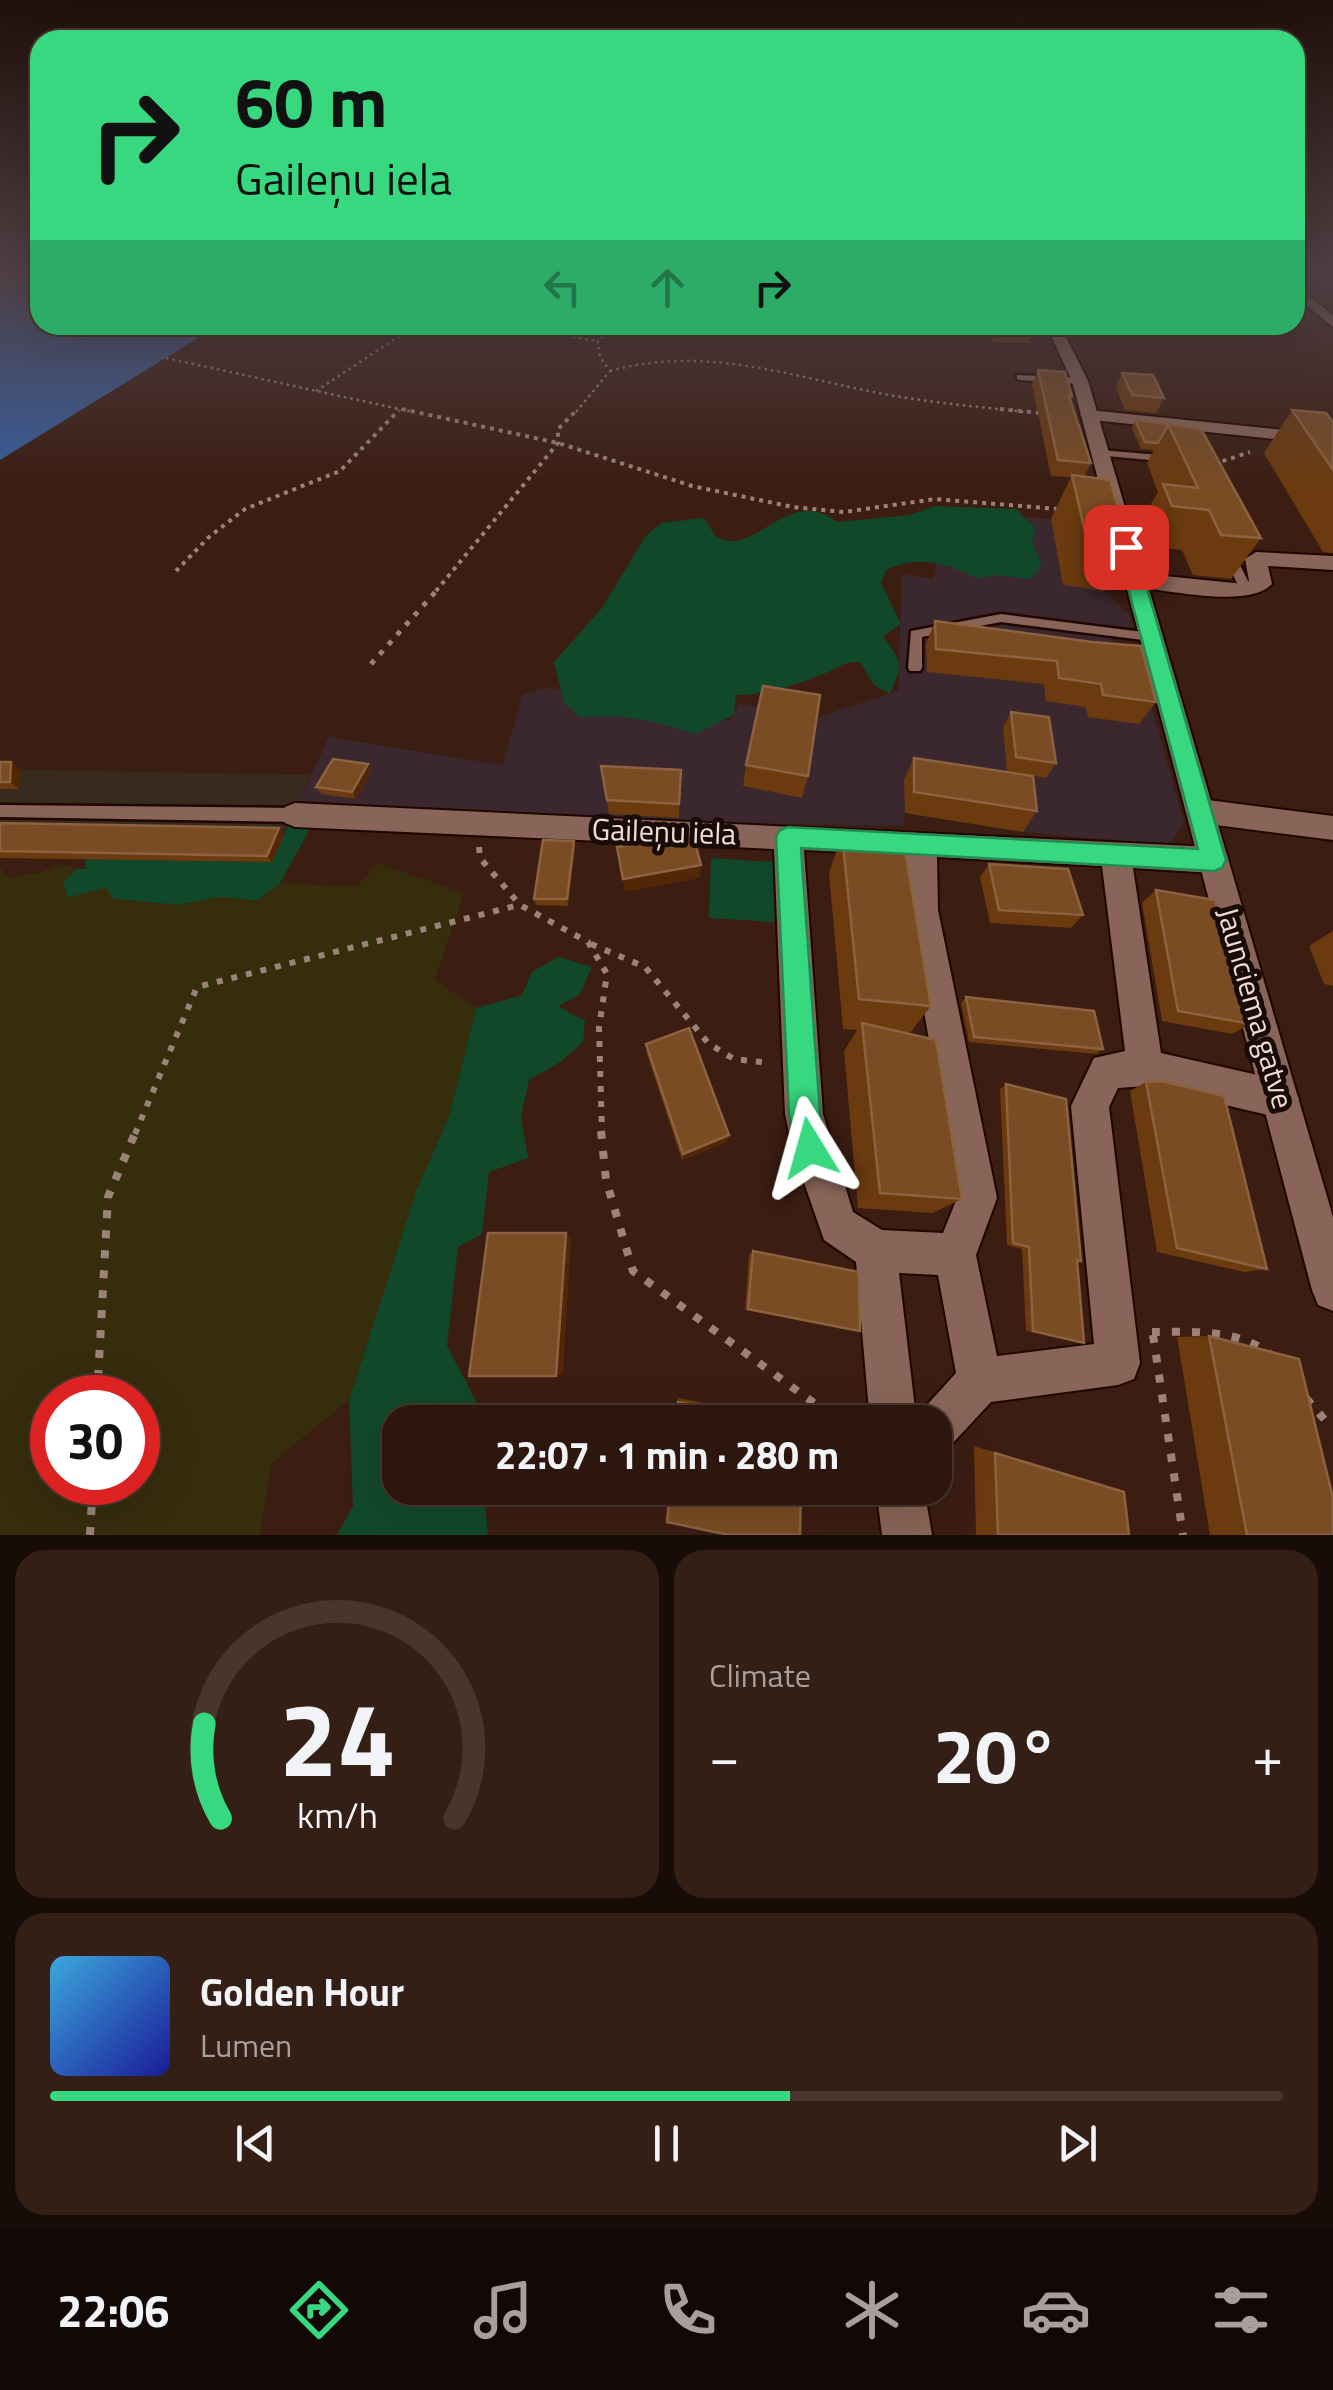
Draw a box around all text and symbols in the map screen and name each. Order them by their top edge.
text: 60 m [235,48,388,154]
icon: right [70,70,200,200]
text: Gaileņu iela [235,144,452,212]
icon: left [535,260,590,315]
icon: ahead [640,260,695,315]
icon: right [745,260,800,315]
pin [1084,505,1169,590]
icon: arrive [1099,520,1154,575]
street label: Gaileņu iela [591,805,737,857]
street label: Jaunciema gatve [1205,902,1307,1114]
position arrow [758,1096,862,1200]
speed limit sign: 30 [30,1375,160,1505]
text: 22:07 · 1 min · 280 m [495,1426,839,1484]
text: Climate [709,1651,811,1699]
text: 24 [279,1658,395,1816]
text: 20° [933,1698,1059,1812]
text: − [709,1714,740,1797]
text: + [1252,1714,1283,1797]
text: km/h [297,1787,377,1842]
text: Golden Hour [200,1963,404,2021]
text: Lumen [200,2021,292,2069]
icon: previous [228,2116,283,2171]
icon: pause [639,2116,694,2171]
icon: next [1050,2116,1105,2171]
icon: directions [284,2275,354,2345]
icon: music [468,2275,538,2345]
icon: phone [653,2275,723,2345]
icon: climate [837,2275,907,2345]
icon: car [1021,2275,1091,2345]
icon: filters [1206,2275,1276,2345]
text: 22:06 [57,2276,170,2344]

